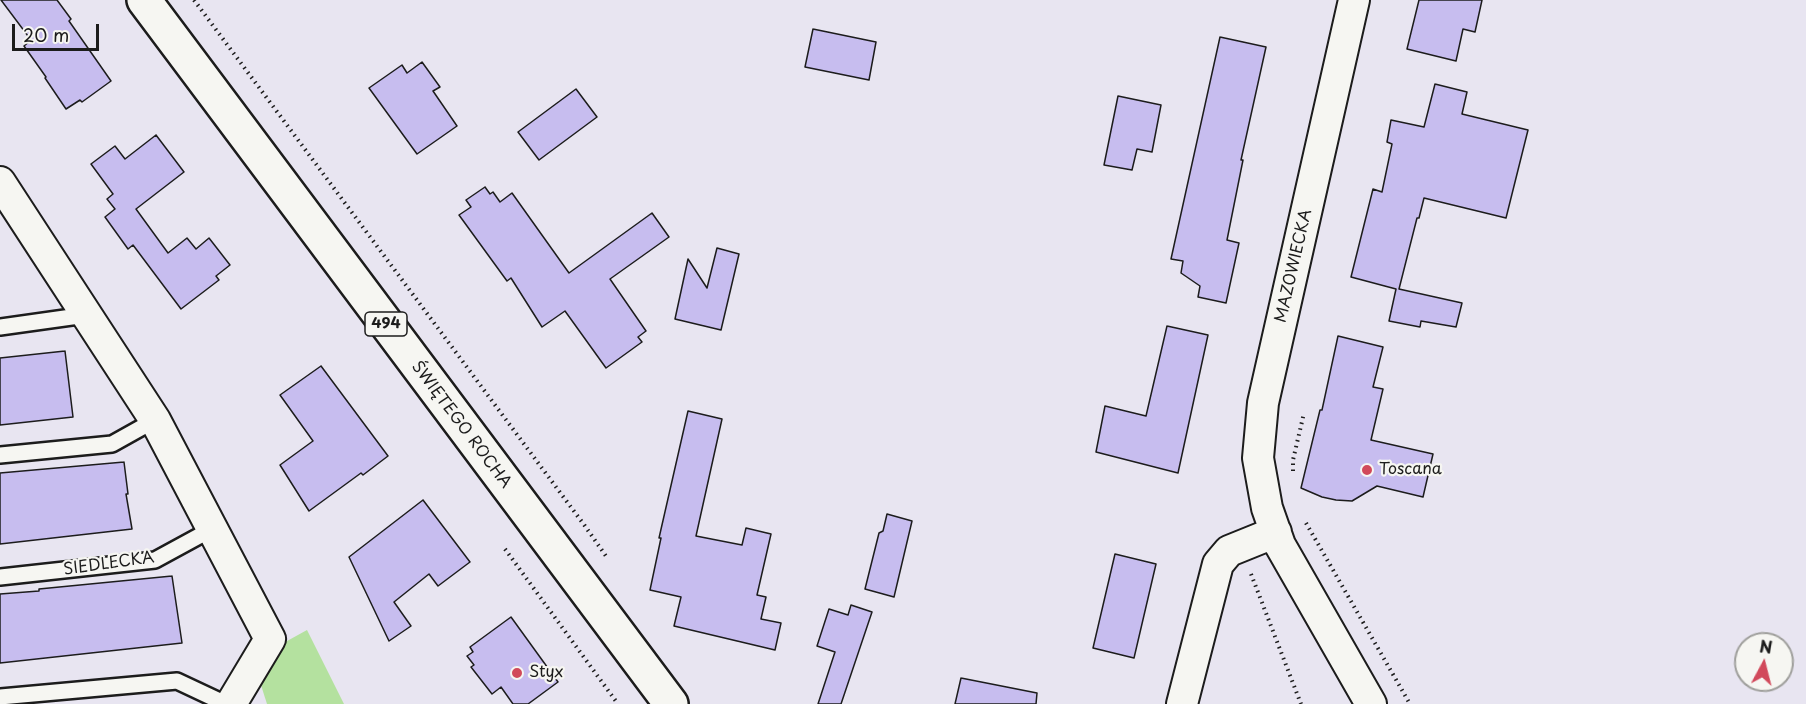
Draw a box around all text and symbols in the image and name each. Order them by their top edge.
scale bar [15,12,102,50]
text: 20 m [23,21,69,48]
street label: MAZOWIECKA [1272,207,1316,325]
road number: 494 [365,312,407,336]
street label: ŚWIĘTEGO ROCHA [407,358,515,492]
place label: Toscana [1379,460,1442,480]
marker: Toscana [1360,463,1374,477]
street label: SIEDLECKA [62,548,156,580]
north arrow [1734,632,1794,692]
text: N [1758,633,1774,659]
place label: Styx [529,663,563,683]
marker: Styx [510,666,524,680]

